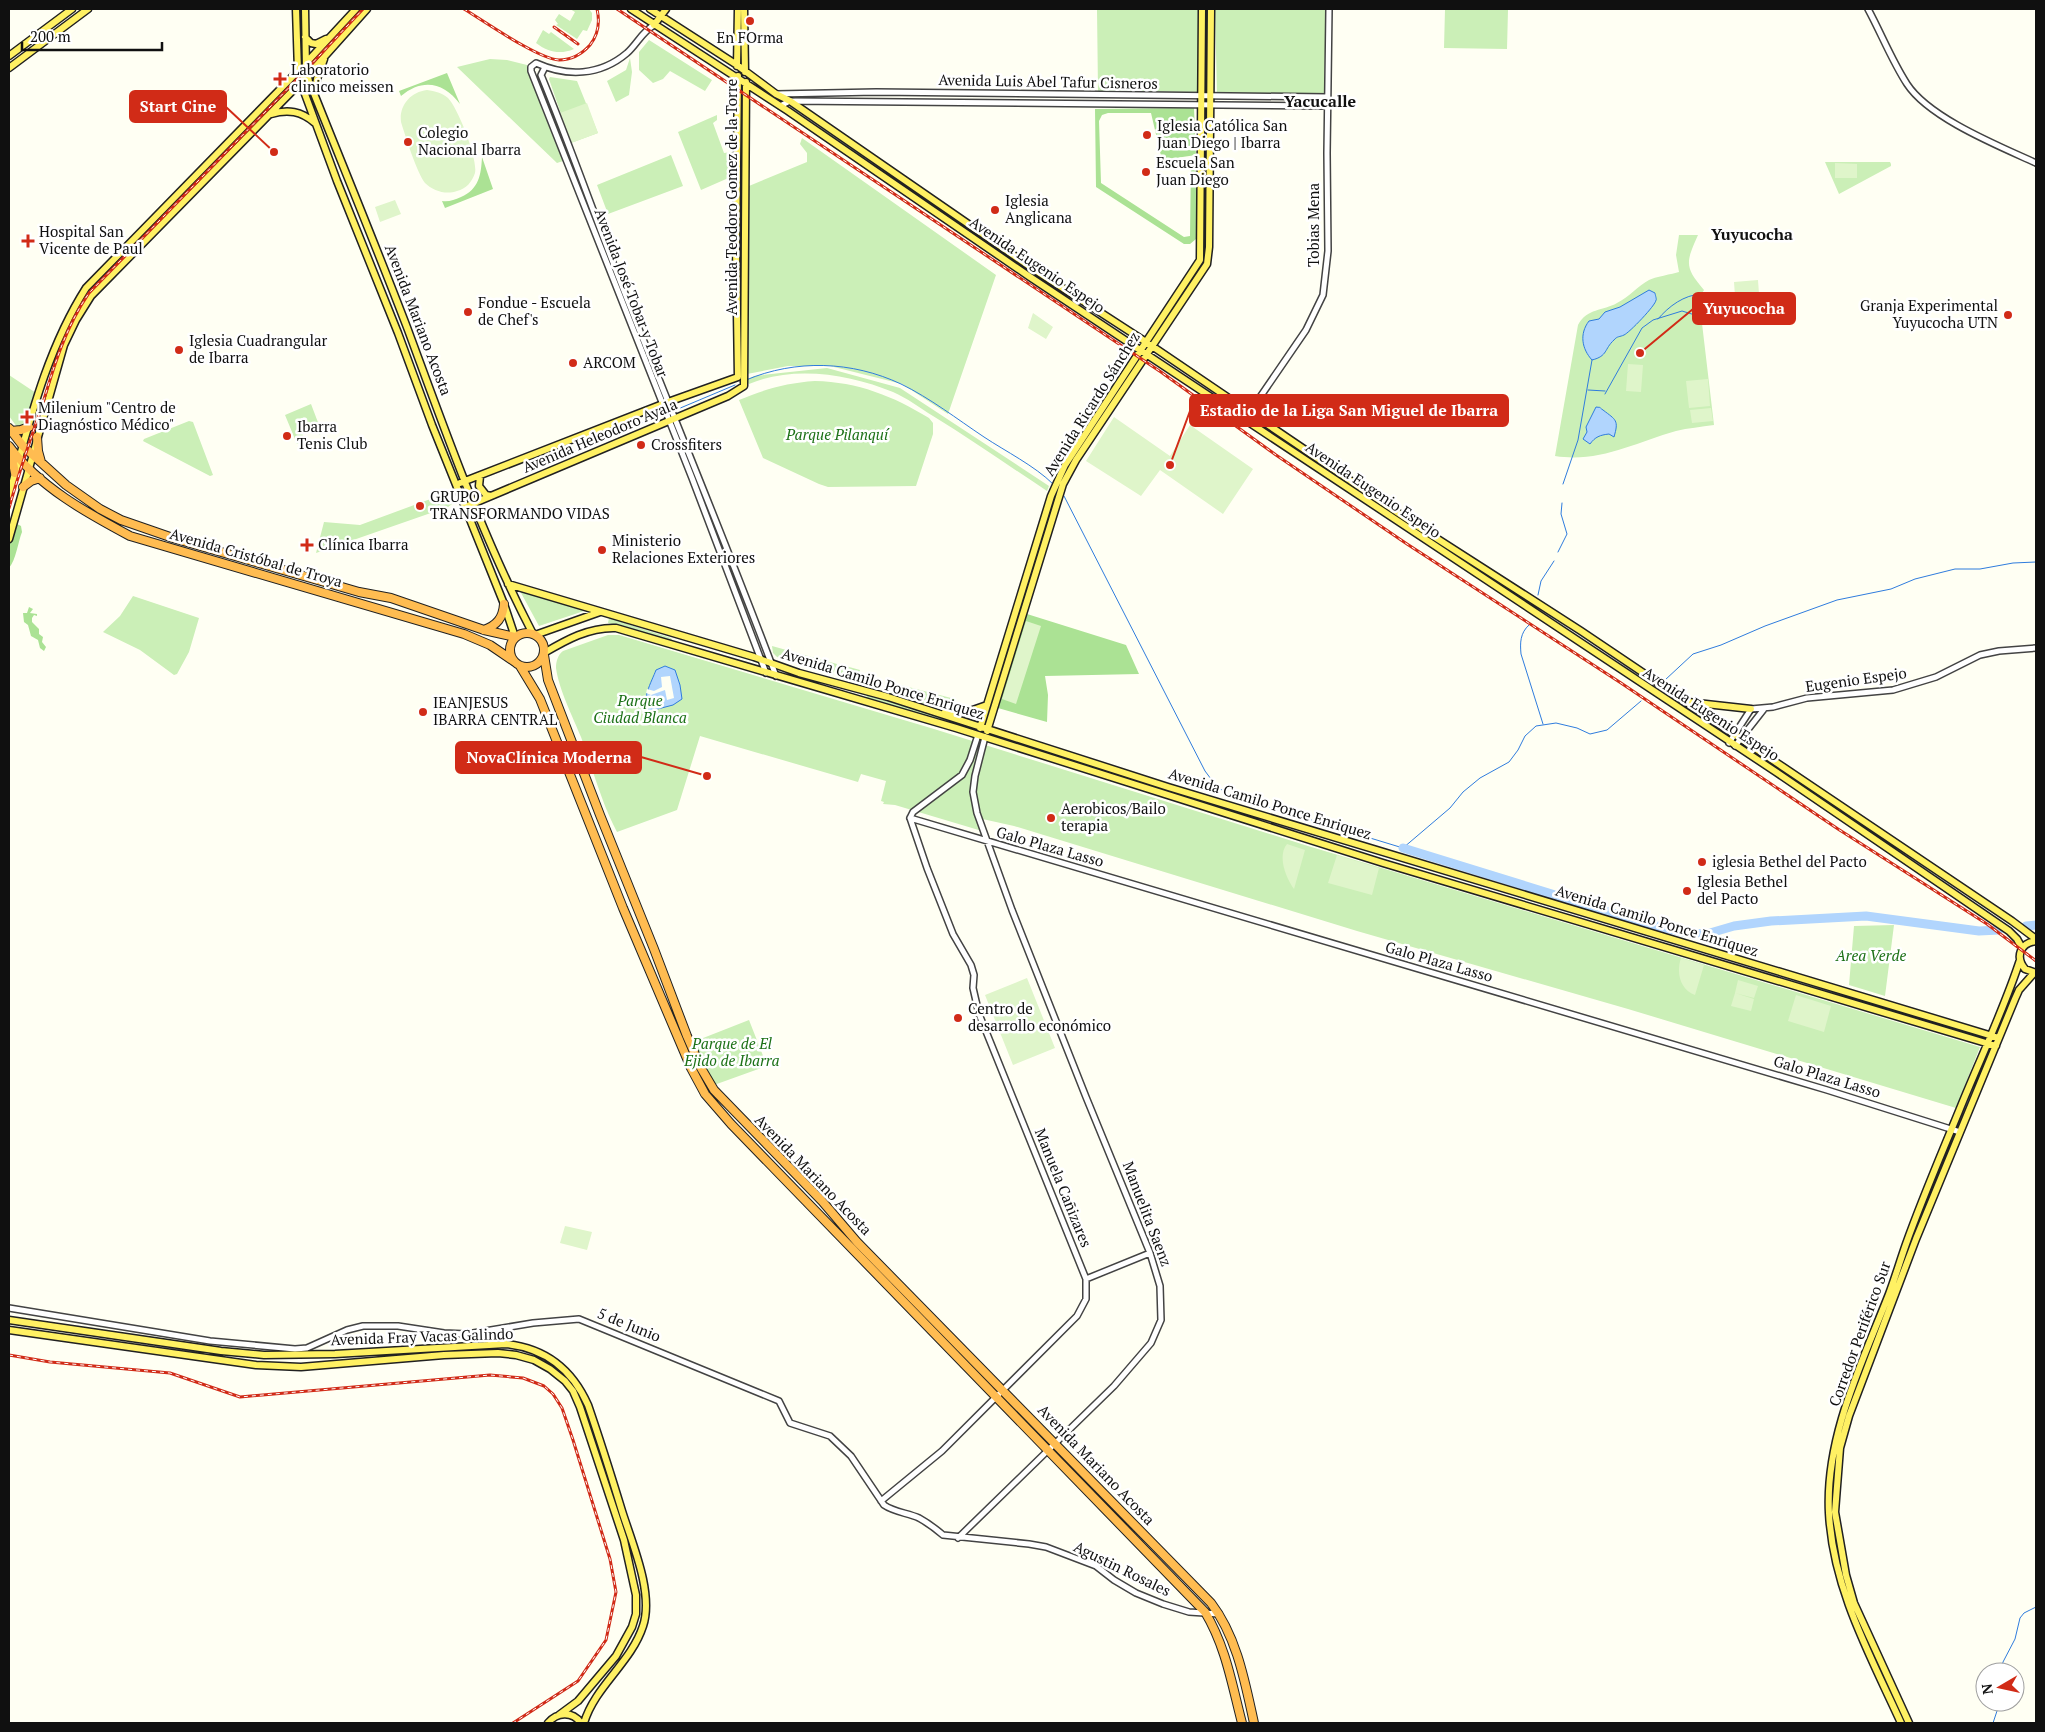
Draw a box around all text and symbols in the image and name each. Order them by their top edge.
marker: En FOrma [744,15,756,27]
scale bar [22,20,162,52]
text: 200 m [30,26,71,46]
place label: En FOrma [717,27,784,47]
place label: Laboratorio clinico meissen [291,59,394,96]
street label: Avenida Luis Abel Tafur Cisneros [938,69,1158,93]
marker: Laboratorio clinico meissen [273,72,287,86]
street label: Avenida Teodoro Gomez de la Torre [721,79,741,315]
district label: Yacucalle [1284,90,1357,112]
callout: Start Cine [130,91,226,122]
text: Start Cine [140,95,217,117]
place label: Iglesia Católica San Juan Diego | Ibarra [1157,115,1287,152]
place label: Colegio Nacional Ibarra [418,122,522,159]
marker: Iglesia Católica San Juan Diego | Ibarra [1141,129,1153,141]
marker: Colegio Nacional Ibarra [402,136,414,148]
place label: Escuela San Juan Diego [1156,152,1235,189]
marker: Escuela San Juan Diego [1140,166,1152,178]
street label: Tobias Mena [1303,183,1323,267]
place label: Iglesia Anglicana [1005,190,1073,227]
marker: Iglesia Anglicana [989,204,1001,216]
street label: Avenida José Tobar y Tobar [590,205,673,380]
street label: Avenida Eugenio Espejo [966,211,1109,317]
place label: Hospital San Vicente de Paul [39,221,143,258]
district label: Yuyucocha [1711,223,1793,245]
marker: Hospital San Vicente de Paul [21,234,35,248]
street label: Avenida Mariano Acosta [381,241,457,398]
place label: Fondue - Escuela de Chef's [478,292,591,329]
callout: Yuyucocha [1693,293,1795,324]
place label: Granja Experimental Yuyucocha UTN [1860,295,1998,332]
text: Yuyucocha [1703,297,1785,319]
marker: Fondue - Escuela de Chef's [462,306,474,318]
marker: Granja Experimental Yuyucocha UTN [2002,309,2014,321]
street label: Avenida Ricardo Sánchez [1039,327,1144,479]
place label: Iglesia Cuadrangular de Ibarra [189,330,327,367]
marker: Iglesia Cuadrangular de Ibarra [173,344,185,356]
place label: ARCOM [583,352,636,372]
marker: ARCOM [567,357,579,369]
street label: Avenida Heleodoro Ayala [519,393,680,477]
callout: Estadio de la Liga San Miguel de Ibarra [1190,395,1508,426]
place label: Milenium "Centro de Diagnóstico Médico" [38,397,176,434]
text: Estadio de la Liga San Miguel de Ibarra [1200,399,1498,421]
marker: Milenium "Centro de Diagnóstico Médico" [20,410,34,424]
place label: Ibarra Tenis Club [297,416,367,453]
park label: Parque Pilanquí [785,424,890,444]
marker: Ibarra Tenis Club [281,430,293,442]
place label: Crossfiters [651,434,722,454]
street label: Avenida Eugenio Espejo [1302,436,1445,542]
marker: Crossfiters [635,439,647,451]
place label: GRUPO TRANSFORMANDO VIDAS [430,486,610,523]
marker: GRUPO TRANSFORMANDO VIDAS [414,500,426,512]
street label: Avenida Cristóbal de Troya [168,523,345,591]
place label: Ministerio Relaciones Exteriores [612,530,755,567]
place label: Clínica Ibarra [318,534,409,554]
marker: Clínica Ibarra [300,538,314,552]
marker: Ministerio Relaciones Exteriores [596,544,608,556]
street label: Avenida Camilo Ponce Enriquez [779,643,987,723]
street label: Avenida Eugenio Espejo [1639,661,1784,765]
street label: Eugenio Espejo [1804,662,1908,696]
park label: Parque Ciudad Blanca [593,690,687,727]
place label: IEANJESUS IBARRA CENTRAL [433,692,557,729]
marker: IEANJESUS IBARRA CENTRAL [417,706,429,718]
callout: NovaClínica Moderna [456,742,641,773]
text: NovaClínica Moderna [466,746,632,768]
street label: Avenida Camilo Ponce Enriquez [1166,763,1374,843]
place label: Aerobicos/Bailo terapia [1061,798,1166,835]
marker: Aerobicos/Bailo terapia [1045,812,1057,824]
street label: Galo Plaza Lasso [994,821,1106,871]
place label: iglesia Bethel del Pacto [1712,851,1867,871]
marker: iglesia Bethel del Pacto [1696,856,1708,868]
place label: Iglesia Bethel del Pacto [1697,871,1788,908]
street label: Avenida Camilo Ponce Enriquez [1553,880,1761,960]
marker: Iglesia Bethel del Pacto [1681,885,1693,897]
street label: Galo Plaza Lasso [1383,936,1495,986]
park label: Area Verde [1835,945,1906,965]
place label: Centro de desarrollo económico [968,998,1111,1035]
marker: Centro de desarrollo económico [952,1012,964,1024]
park label: Parque de El Ejido de Ibarra [683,1033,780,1070]
street label: Galo Plaza Lasso [1771,1050,1883,1102]
street label: Avenida Mariano Acosta [751,1110,877,1239]
street label: Manuela Cañizares [1031,1125,1097,1250]
street label: Manuelita Saenz [1119,1158,1177,1269]
street label: Corredor Periférico Sur [1824,1258,1895,1409]
street label: 5 de Junio [595,1302,664,1346]
street label: Avenida Fray Vacas Galindo [330,1323,514,1349]
street label: Avenida Mariano Acosta [1034,1400,1160,1529]
street label: Agustin Rosales [1071,1536,1174,1600]
north arrow [1975,1662,2025,1712]
text: N [1976,1682,1997,1696]

